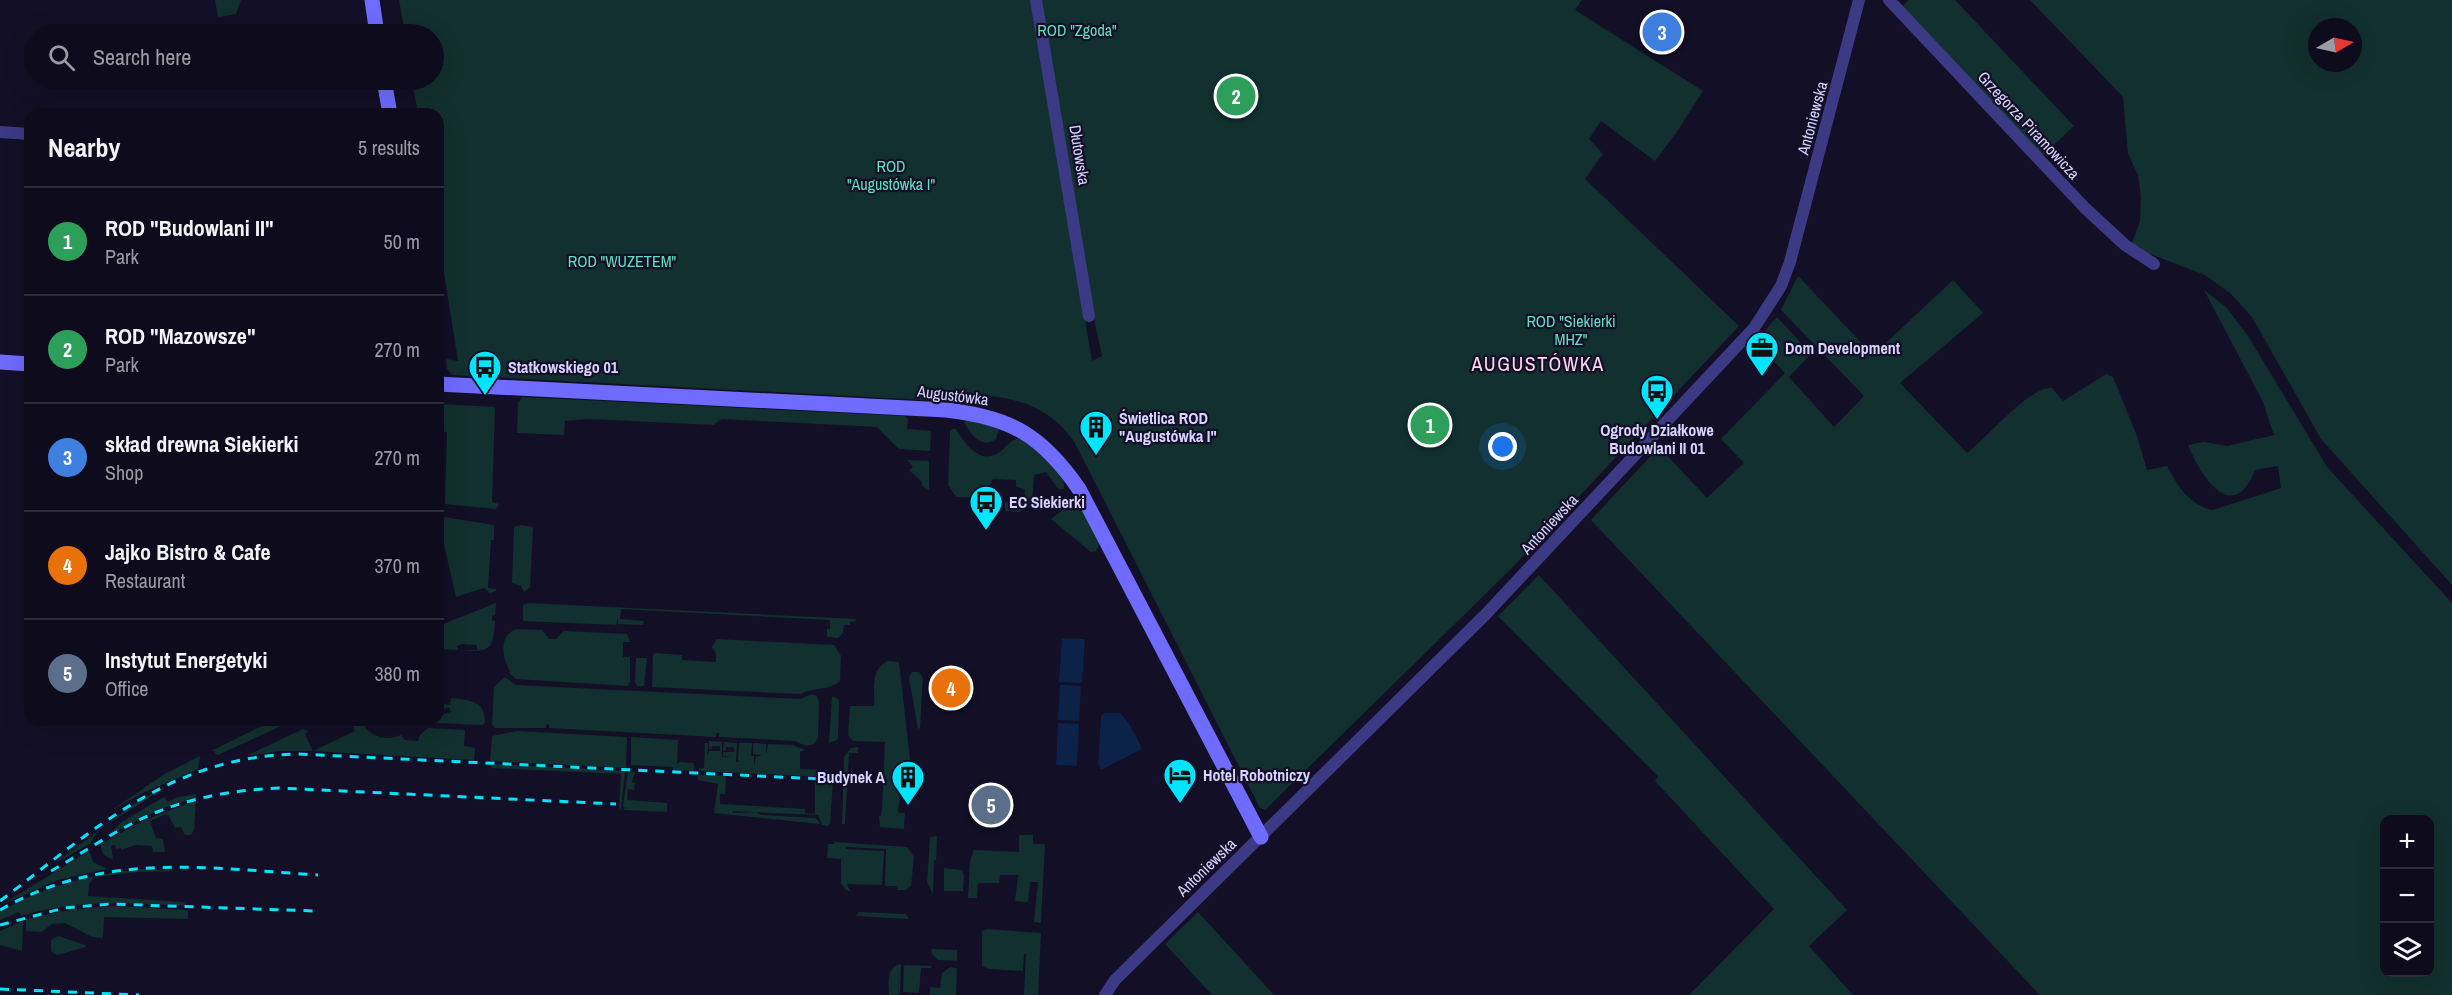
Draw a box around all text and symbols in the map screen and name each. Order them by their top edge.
pin: 3 [1642,9,1682,54]
north arrow [2308,18,2362,72]
park label: ROD "Zgoda" [1037,19,1117,41]
search box [24,24,444,90]
icon: search [45,41,78,74]
text: Search here [93,42,191,72]
street label: Grzegorza Piramowicza [1973,66,2086,184]
pin: 2 [1216,74,1256,118]
street label: Antoniewska [1791,78,1833,158]
street label: Dłutowska [1064,123,1096,187]
text: Nearby [48,130,120,165]
text: 5 results [358,134,420,161]
park label: ROD "Augustówka I" [847,155,935,195]
text: ROD "Budowlani II" [105,213,273,243]
text: 1 [63,228,72,255]
text: 50 m [384,228,420,255]
text: Park [105,243,139,270]
park label: ROD "WUZETEM" [568,250,677,272]
park label: ROD "Siekierki MHZ" [1526,310,1616,350]
text: ROD "Mazowsze" [105,321,255,351]
office icon: Dom Development [1744,330,1780,377]
text: 2 [63,336,72,363]
text: 270 m [374,336,420,363]
place label: Dom Development [1785,337,1901,359]
bus stop icon: Statkowskiego 01 [467,349,503,396]
district label: AUGUSTÓWKA [1470,350,1605,377]
text: Park [105,351,139,378]
place label: Statkowskiego 01 [508,356,619,378]
bus stop icon: Ogrody Działkowe Budowlani II 01 [1639,373,1675,420]
street label: Augustówka [915,380,991,410]
pin: 1 [1410,402,1450,448]
place label: Świetlica ROD "Augustówka I" [1119,407,1217,447]
building icon: Świetlica ROD "Augustówka I" [1078,409,1114,456]
place label: Ogrody Działkowe Budowlani II 01 [1600,419,1714,459]
text: skład drewna Siekierki [105,429,299,459]
your location [1488,432,1517,461]
text: 3 [63,444,72,471]
text: 270 m [374,444,420,471]
text: Shop [105,459,143,486]
bus stop icon: EC Siekierki [968,484,1004,531]
street label: Antoniewska [1515,489,1583,560]
place label: EC Siekierki [1009,491,1085,513]
text: Jajko Bistro & Cafe [105,537,270,567]
text: 4 [63,552,72,579]
text: 370 m [374,552,420,579]
text: Restaurant [105,567,185,594]
text: Instytut Energetyki [105,645,267,675]
text: 5 [63,660,72,687]
text: 380 m [374,660,420,687]
pin: 4 [932,666,970,710]
text: Office [105,675,148,702]
hotel icon: Hotel Robotniczy [1162,757,1198,804]
building icon: Budynek A [890,759,926,806]
place label: Hotel Robotniczy [1203,764,1311,786]
place label: Budynek A [817,766,886,788]
pin: 5 [972,782,1010,828]
map controls [2380,815,2434,977]
button: + [2380,815,2434,869]
street label: Antoniewska [1171,833,1241,902]
button: − [2380,869,2434,923]
button: layers [2380,923,2434,977]

